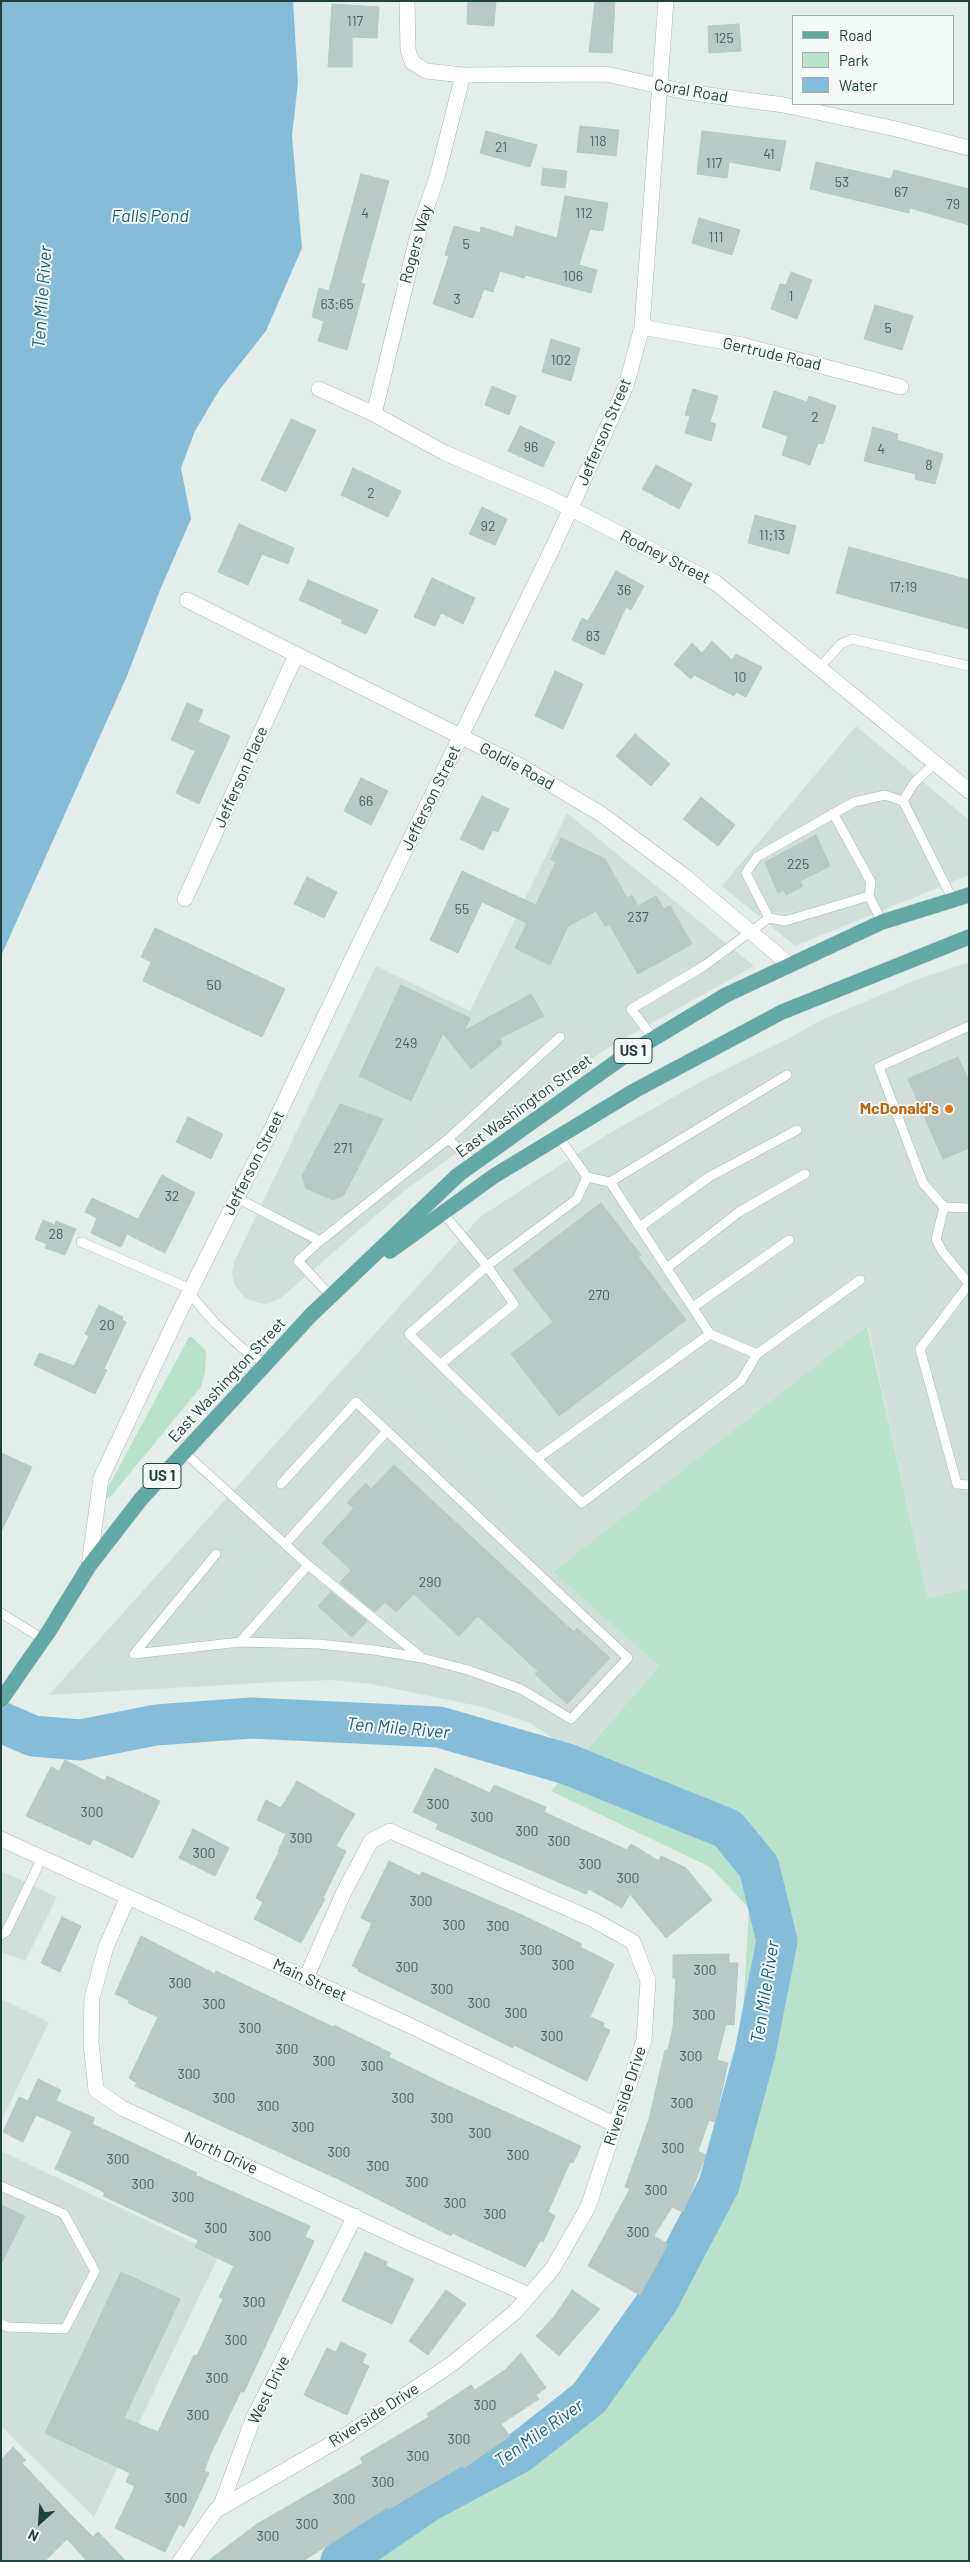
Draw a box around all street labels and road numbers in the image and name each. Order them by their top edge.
street label: Coral Road [653,75,729,107]
street label: Rogers Way [396,202,436,286]
street label: Gertrude Road [721,333,823,375]
street label: Jefferson Street [573,376,635,488]
street label: Rodney Street [617,526,713,588]
street label: Jefferson Place [210,723,272,831]
street label: Goldie Road [476,738,558,794]
street label: Jefferson Street [397,742,465,854]
road number: US 1 [614,1038,652,1064]
street label: East Washington Street [452,1050,596,1162]
street label: Jefferson Street [219,1108,289,1218]
street label: East Washington Street [164,1314,290,1446]
road number: US 1 [143,1464,181,1488]
street label: Main Street [270,1955,350,2005]
street label: Riverside Drive [600,2044,650,2148]
street label: North Drive [181,2128,261,2178]
street label: West Drive [244,2353,294,2427]
street label: Riverside Drive [325,2379,423,2451]

